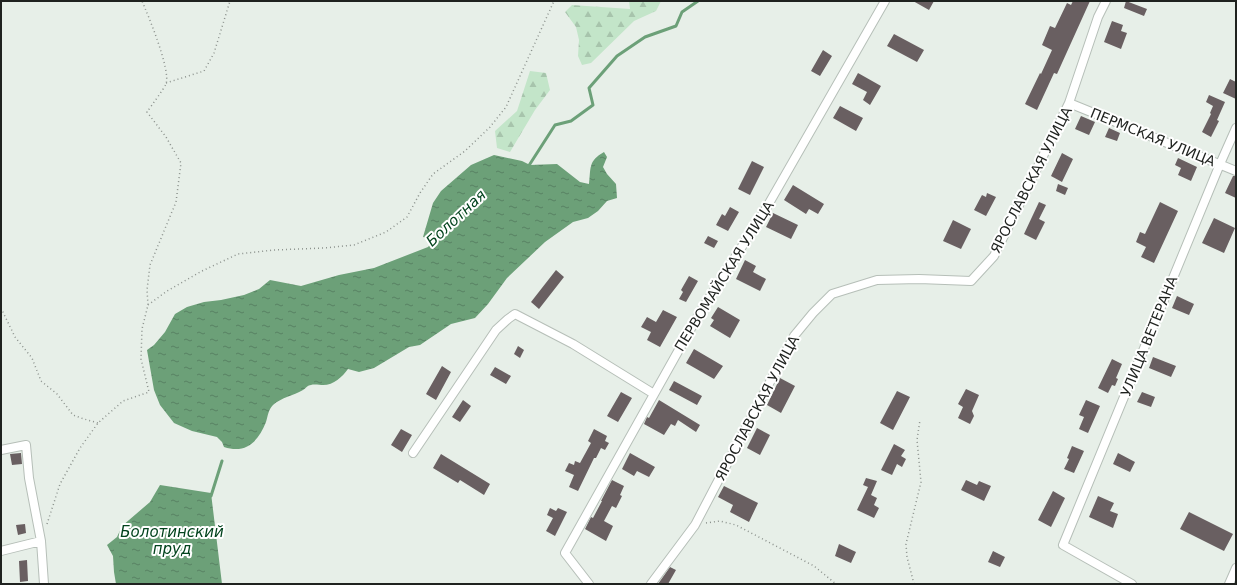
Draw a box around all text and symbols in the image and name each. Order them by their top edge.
street label: ЯРОСЛАВСКАЯ УЛИЦА [987,104,1075,256]
street label: ПЕРМСКАЯ УЛИЦА [1088,105,1218,170]
water label: Болотная [422,186,490,250]
street label: ПЕРВОМАЙСКАЯ УЛИЦА [670,197,777,354]
street label: УЛИЦА ВЕТЕРАНА [1118,273,1181,399]
street label: ЯРОСЛАВСКАЯ УЛИЦА [712,332,802,483]
water label: Болотинский пруд [120,523,224,558]

